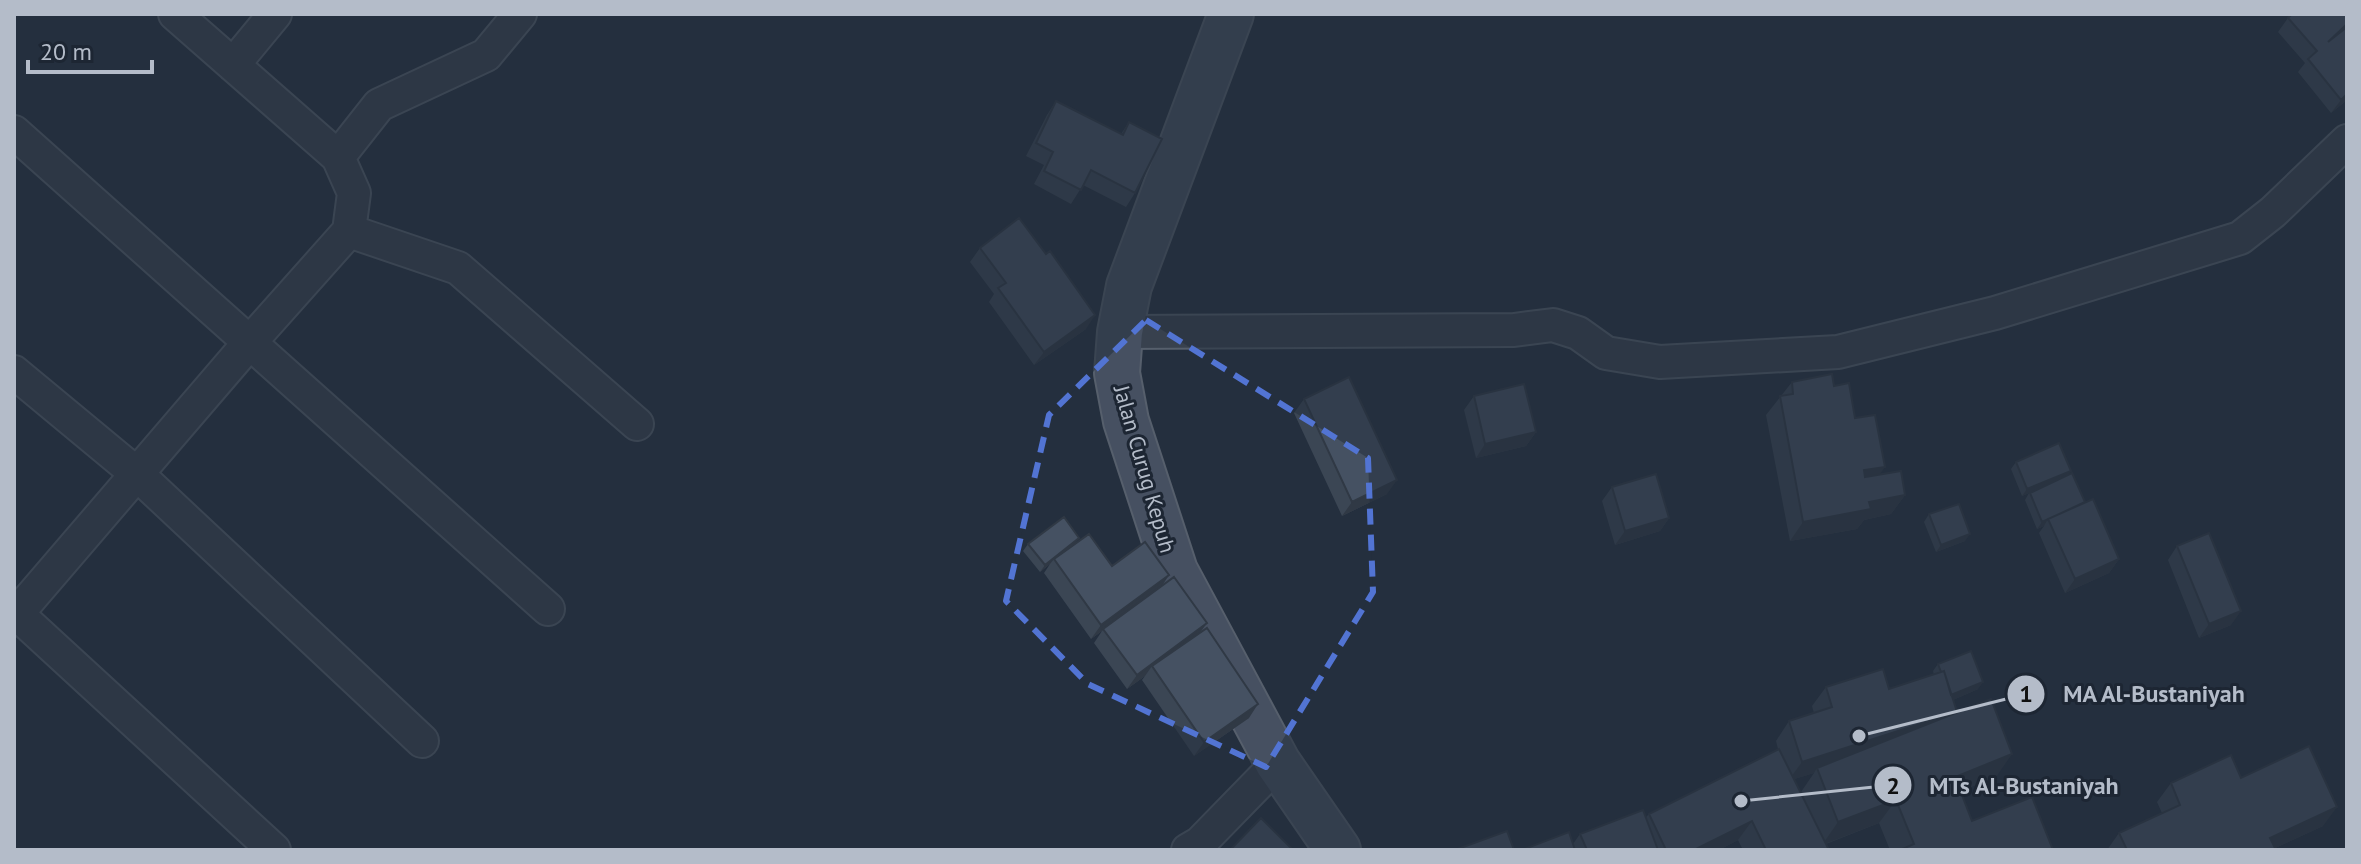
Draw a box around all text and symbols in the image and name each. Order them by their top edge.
scale bar [28,24,152,74]
text: 20 m [40,36,92,67]
street label: Jalan Curug Kepuh [1107,381,1182,556]
callout: MA Al-Bustaniyah [2006,670,2262,718]
text: 1 [2019,678,2033,709]
text: MA Al-Bustaniyah [2063,678,2245,709]
callout: MTs Al-Bustaniyah [1873,761,2135,809]
text: 2 [1886,770,1900,801]
text: MTs Al-Bustaniyah [1929,770,2119,801]

